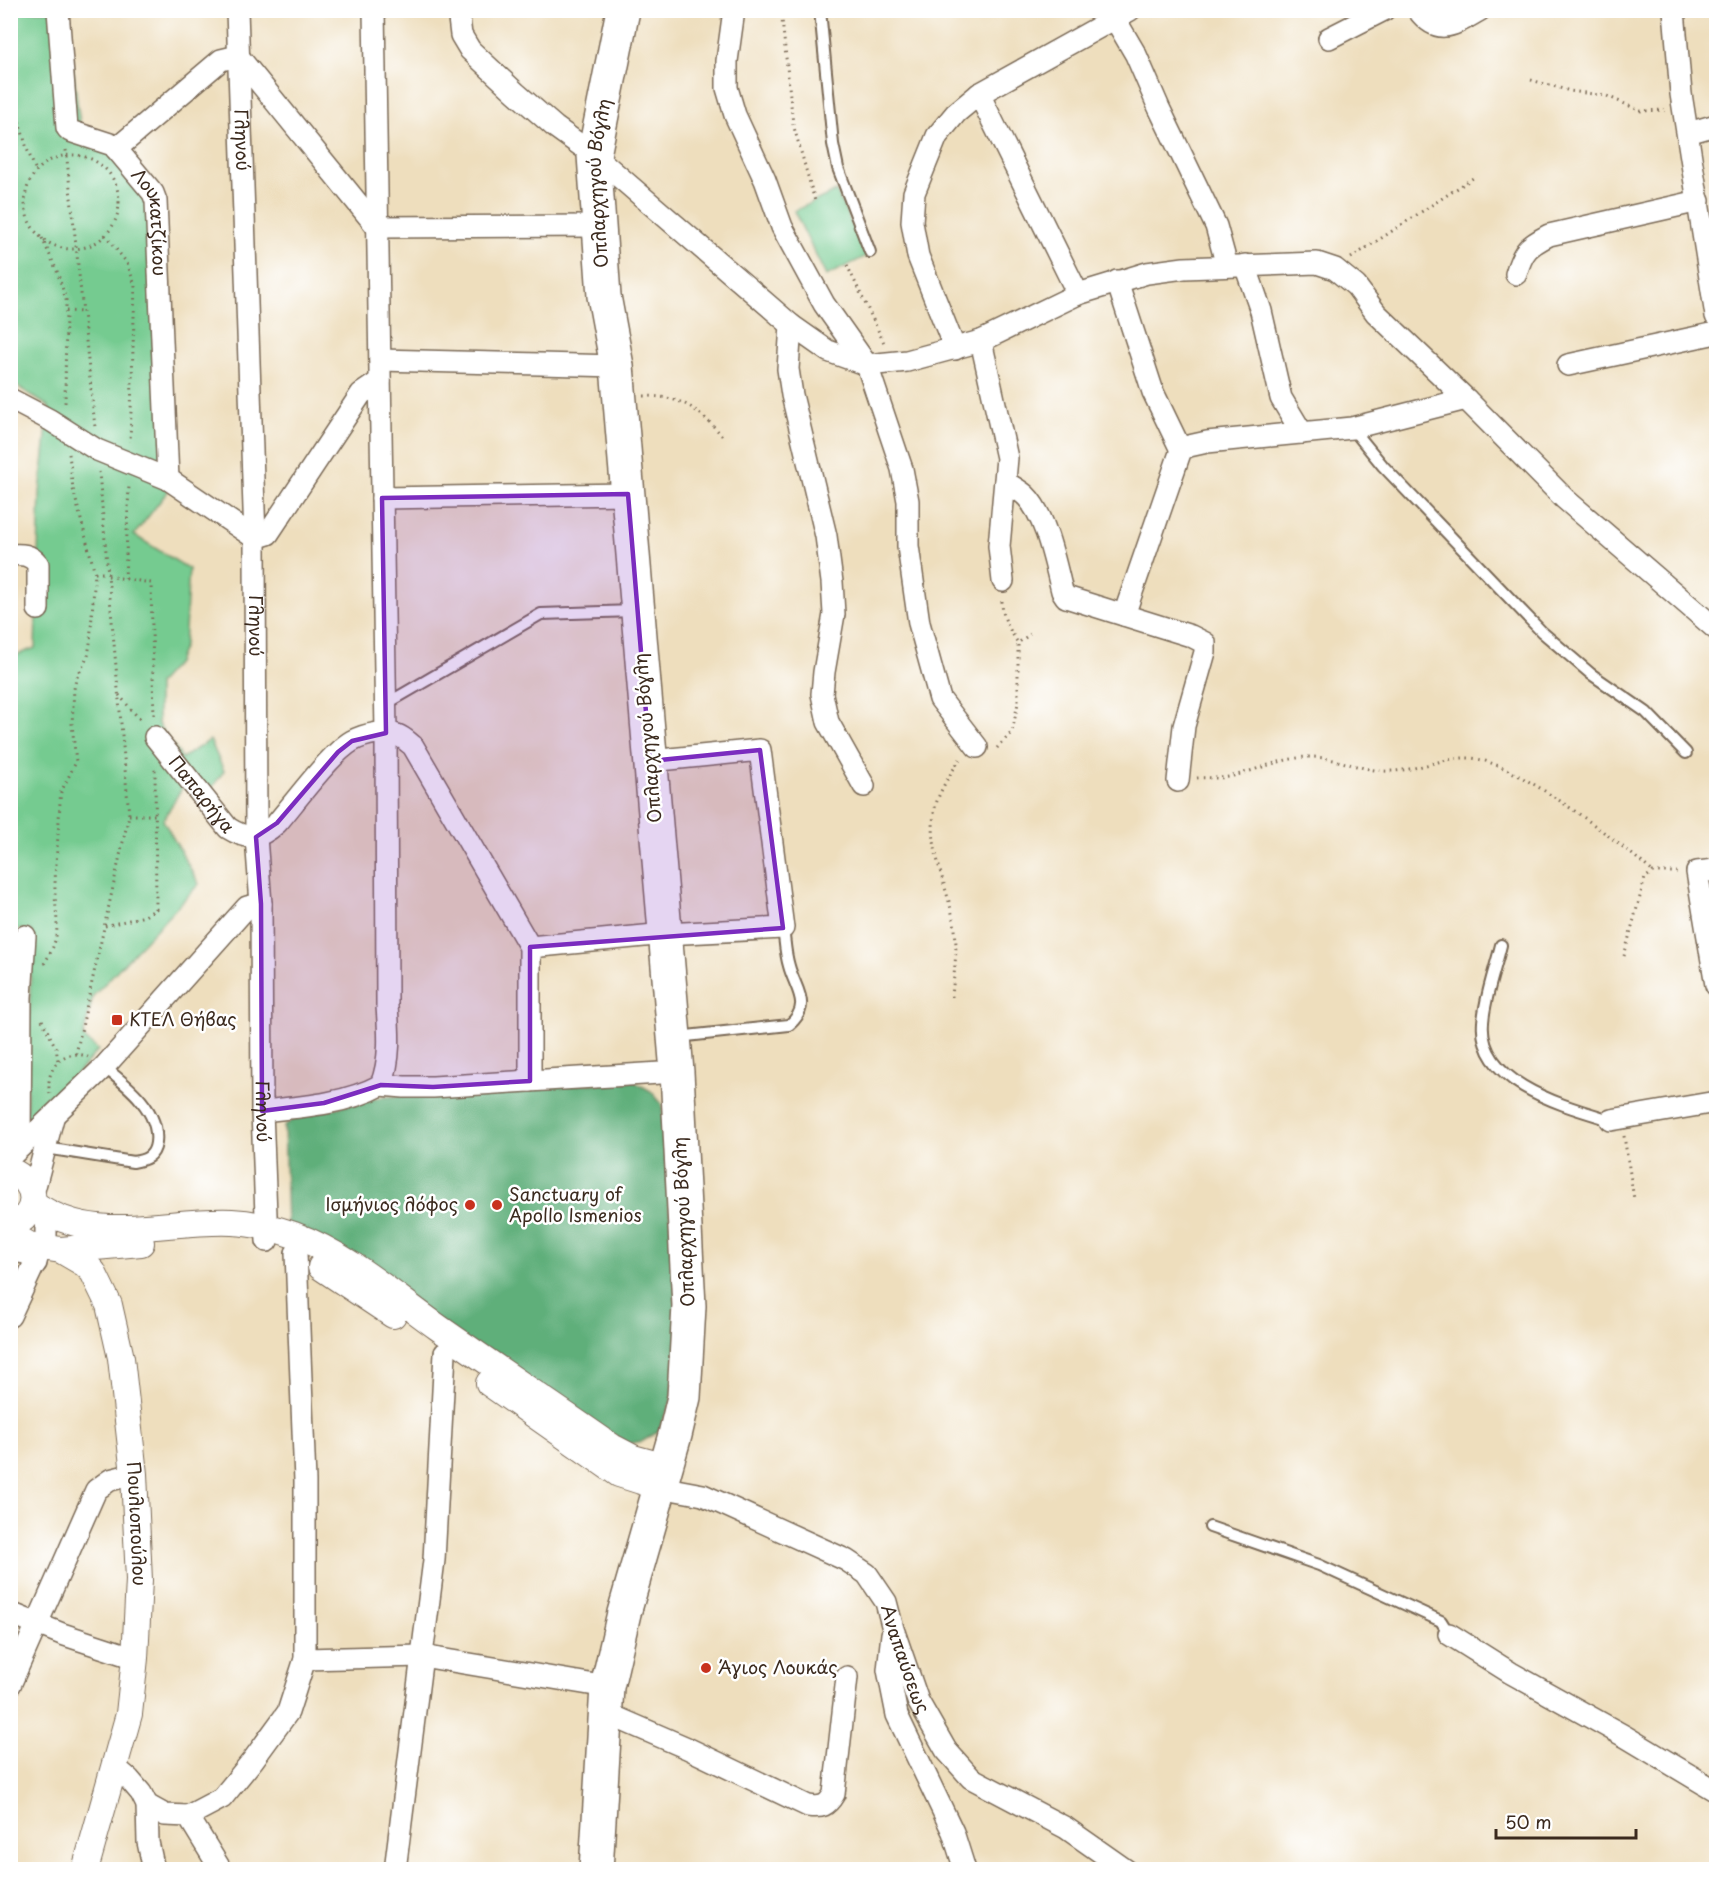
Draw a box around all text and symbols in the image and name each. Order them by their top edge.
street label: Οπλαρχηγού Βόγλη [579,96,617,269]
street label: Γληνού [228,109,257,171]
street label: Λουκατζίκου [126,162,174,277]
street label: Γληνού [243,595,270,657]
street label: Οπλαρχηγού Βόγλη [626,652,667,824]
street label: Παπαρήγα [163,749,242,839]
place label: ΚΤΕΛ Θήβας [129,1005,237,1032]
marker: ΚΤΕΛ Θήβας [110,1013,124,1027]
street label: Γληνού [250,1081,278,1143]
street label: Οπλαρχηγού Βόγλη [665,1136,700,1308]
place label: Sanctuary of Apollo Ismenios [509,1180,642,1228]
place label: Ισμήνιος λόφος [326,1190,458,1217]
marker: Ισμήνιος λόφος [463,1198,477,1212]
marker: Sanctuary of Apollo Ismenios [490,1198,504,1212]
street label: Πουλιοπούλου [121,1460,154,1587]
street label: Αναπαύσεως [875,1601,937,1718]
place label: Άγιος Λουκάς [718,1653,837,1680]
marker: Άγιος Λουκάς [699,1661,713,1675]
scale bar [1496,1802,1636,1840]
text: 50 m [1505,1808,1552,1835]

